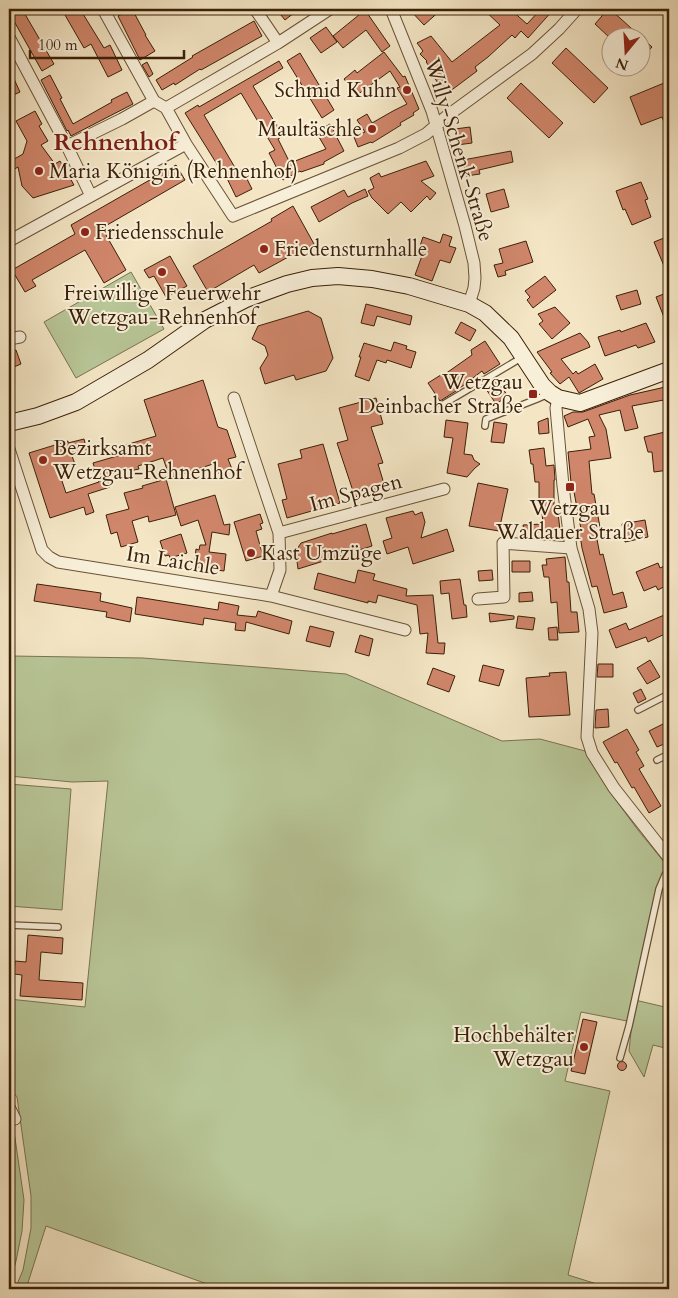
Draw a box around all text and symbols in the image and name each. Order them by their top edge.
scale bar [30,28,184,60]
north arrow [600,28,650,78]
text: 100 m [38,35,78,55]
text: N [613,53,631,75]
street label: Willy-Schenk-Straße [417,54,501,245]
place label: Schmid Kuhn [274,76,397,105]
marker: Schmid Kuhn [401,84,413,96]
place label: Maultäschle [257,115,362,144]
marker: Maultäschle [366,123,378,135]
district label: Rehnenhof [53,126,180,159]
place label: Maria Königin (Rehnenhof) [49,157,298,186]
marker: Maria Königin (Rehnenhof) [33,165,45,177]
place label: Friedensschule [95,218,224,247]
marker: Friedensschule [79,226,91,238]
place label: Friedensturnhalle [274,235,427,264]
marker: Friedensturnhalle [258,243,270,255]
marker: Freiwillige Feuerwehr Wetzgau-Rehnenhof [156,266,168,278]
place label: Freiwillige Feuerwehr Wetzgau-Rehnenhof [63,279,261,332]
place label: Wetzgau Deinbacher Straße [358,368,523,421]
marker: Wetzgau Deinbacher Straße [527,388,539,400]
place label: Bezirksamt Wetzgau-Rehnenhof [52,434,245,487]
marker: Bezirksamt Wetzgau-Rehnenhof [37,454,49,466]
street label: Im Spagen [307,467,405,519]
marker: Wetzgau Waldauer Straße [564,481,576,493]
place label: Wetzgau Waldauer Straße [495,494,644,547]
street label: Im Laichle [124,539,222,583]
place label: Kast Umzüge [261,539,382,568]
marker: Kast Umzüge [245,547,257,559]
place label: Hochbehälter Wetzgau [453,1021,574,1074]
marker: Hochbehälter Wetzgau [578,1041,590,1053]

